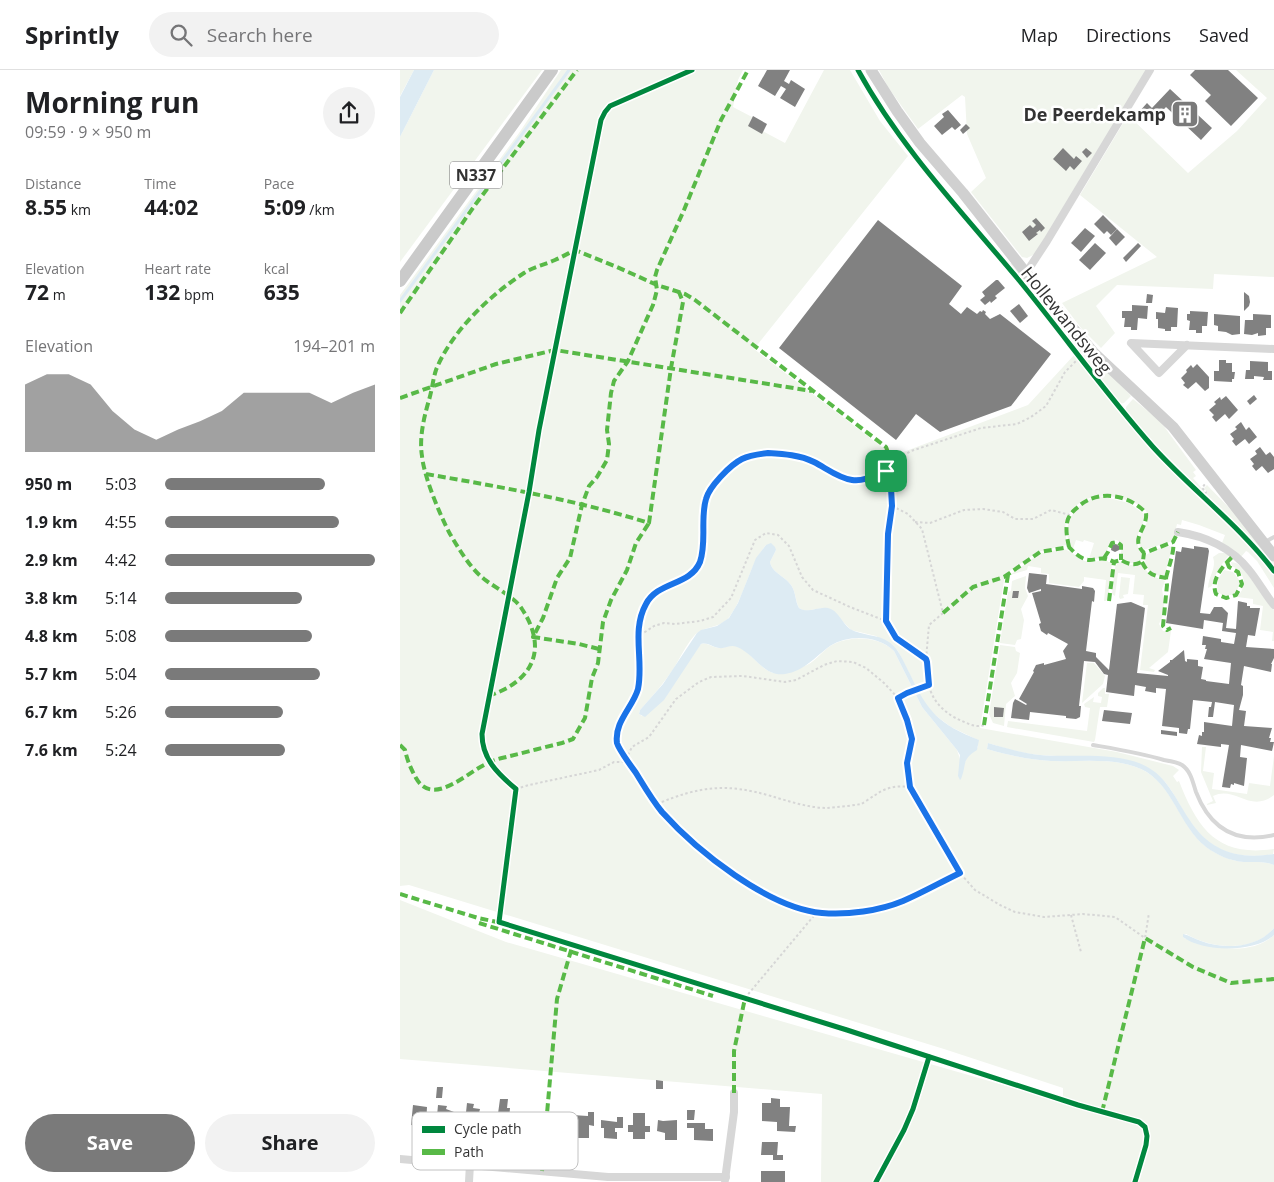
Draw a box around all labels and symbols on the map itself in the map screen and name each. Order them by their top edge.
building icon: De Peerdekamp [1170,99,1200,129]
place label: De Peerdekamp [1023,102,1166,126]
road number: N337 [450,162,502,188]
street label: Hollewandsweg [1016,261,1118,379]
pin [865,450,907,492]
legend [412,1112,578,1170]
text: Cycle path [454,1119,522,1138]
text: Path [454,1142,484,1161]

